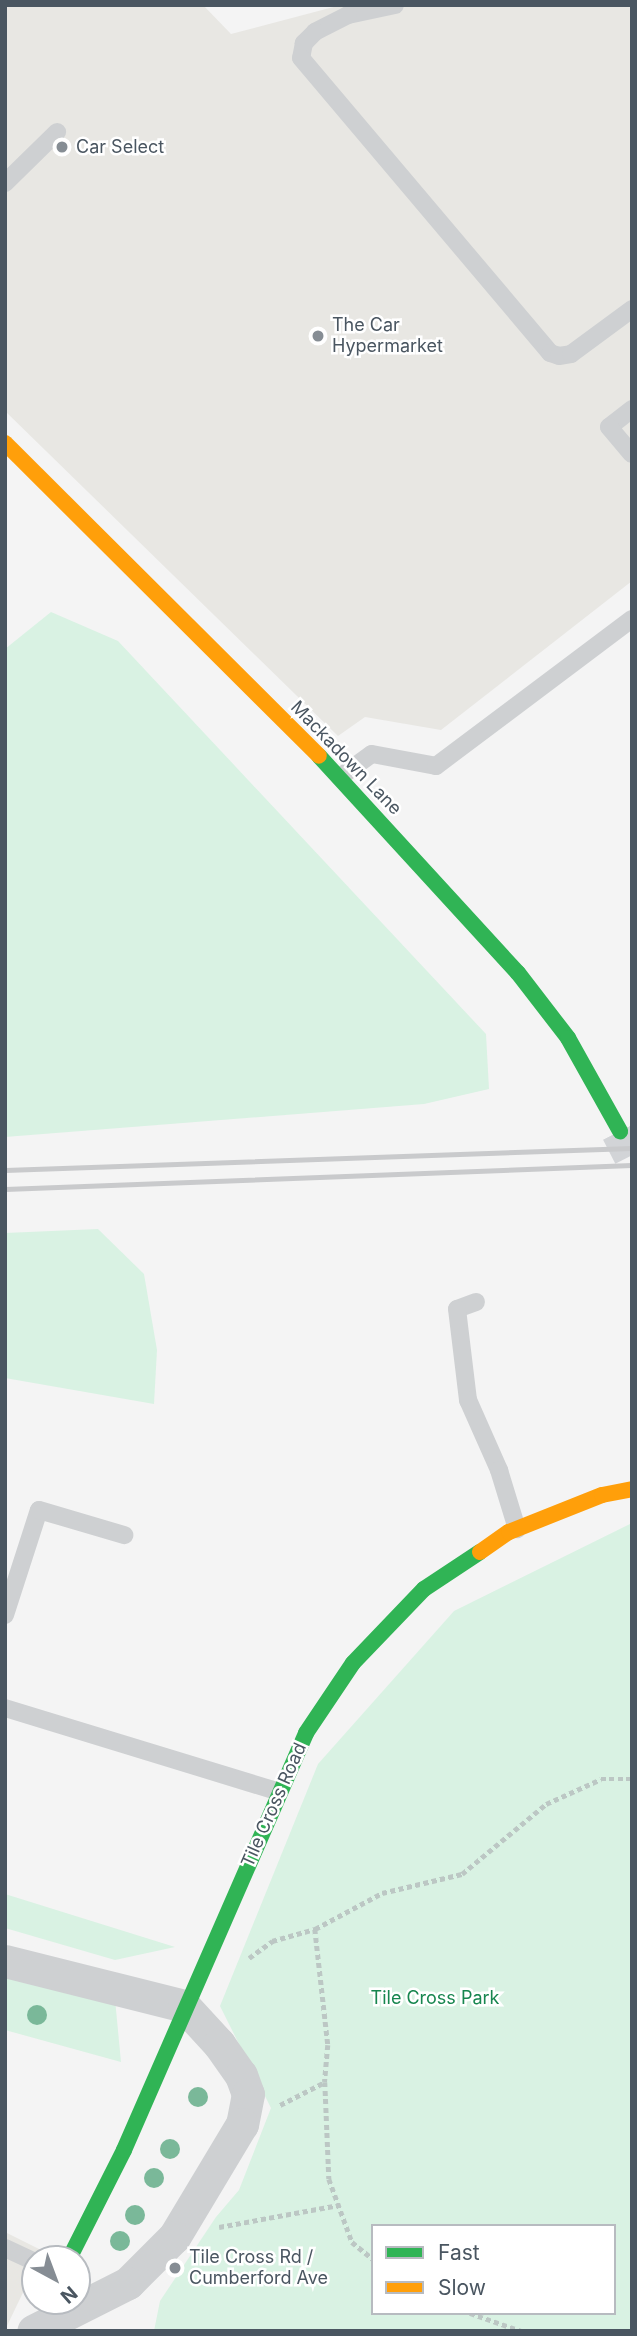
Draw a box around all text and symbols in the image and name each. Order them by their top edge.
place label: Car Select [76,136,164,158]
marker: Car Select [54,139,70,155]
place label: The Car Hypermarket [332,315,443,358]
marker: The Car Hypermarket [310,328,326,344]
street label: Mackadown Lane [286,697,406,819]
street label: Tile Cross Road [237,1739,311,1871]
park label: Tile Cross Park [371,1987,499,2009]
legend [371,2224,616,2315]
text: Fast [438,2240,480,2265]
north arrow [21,2245,91,2315]
place label: Tile Cross Rd / Cumberford Ave [189,2247,328,2290]
marker: Tile Cross Rd / Cumberford Ave [167,2260,183,2276]
text: Slow [438,2275,486,2300]
text: N [56,2281,82,2308]

